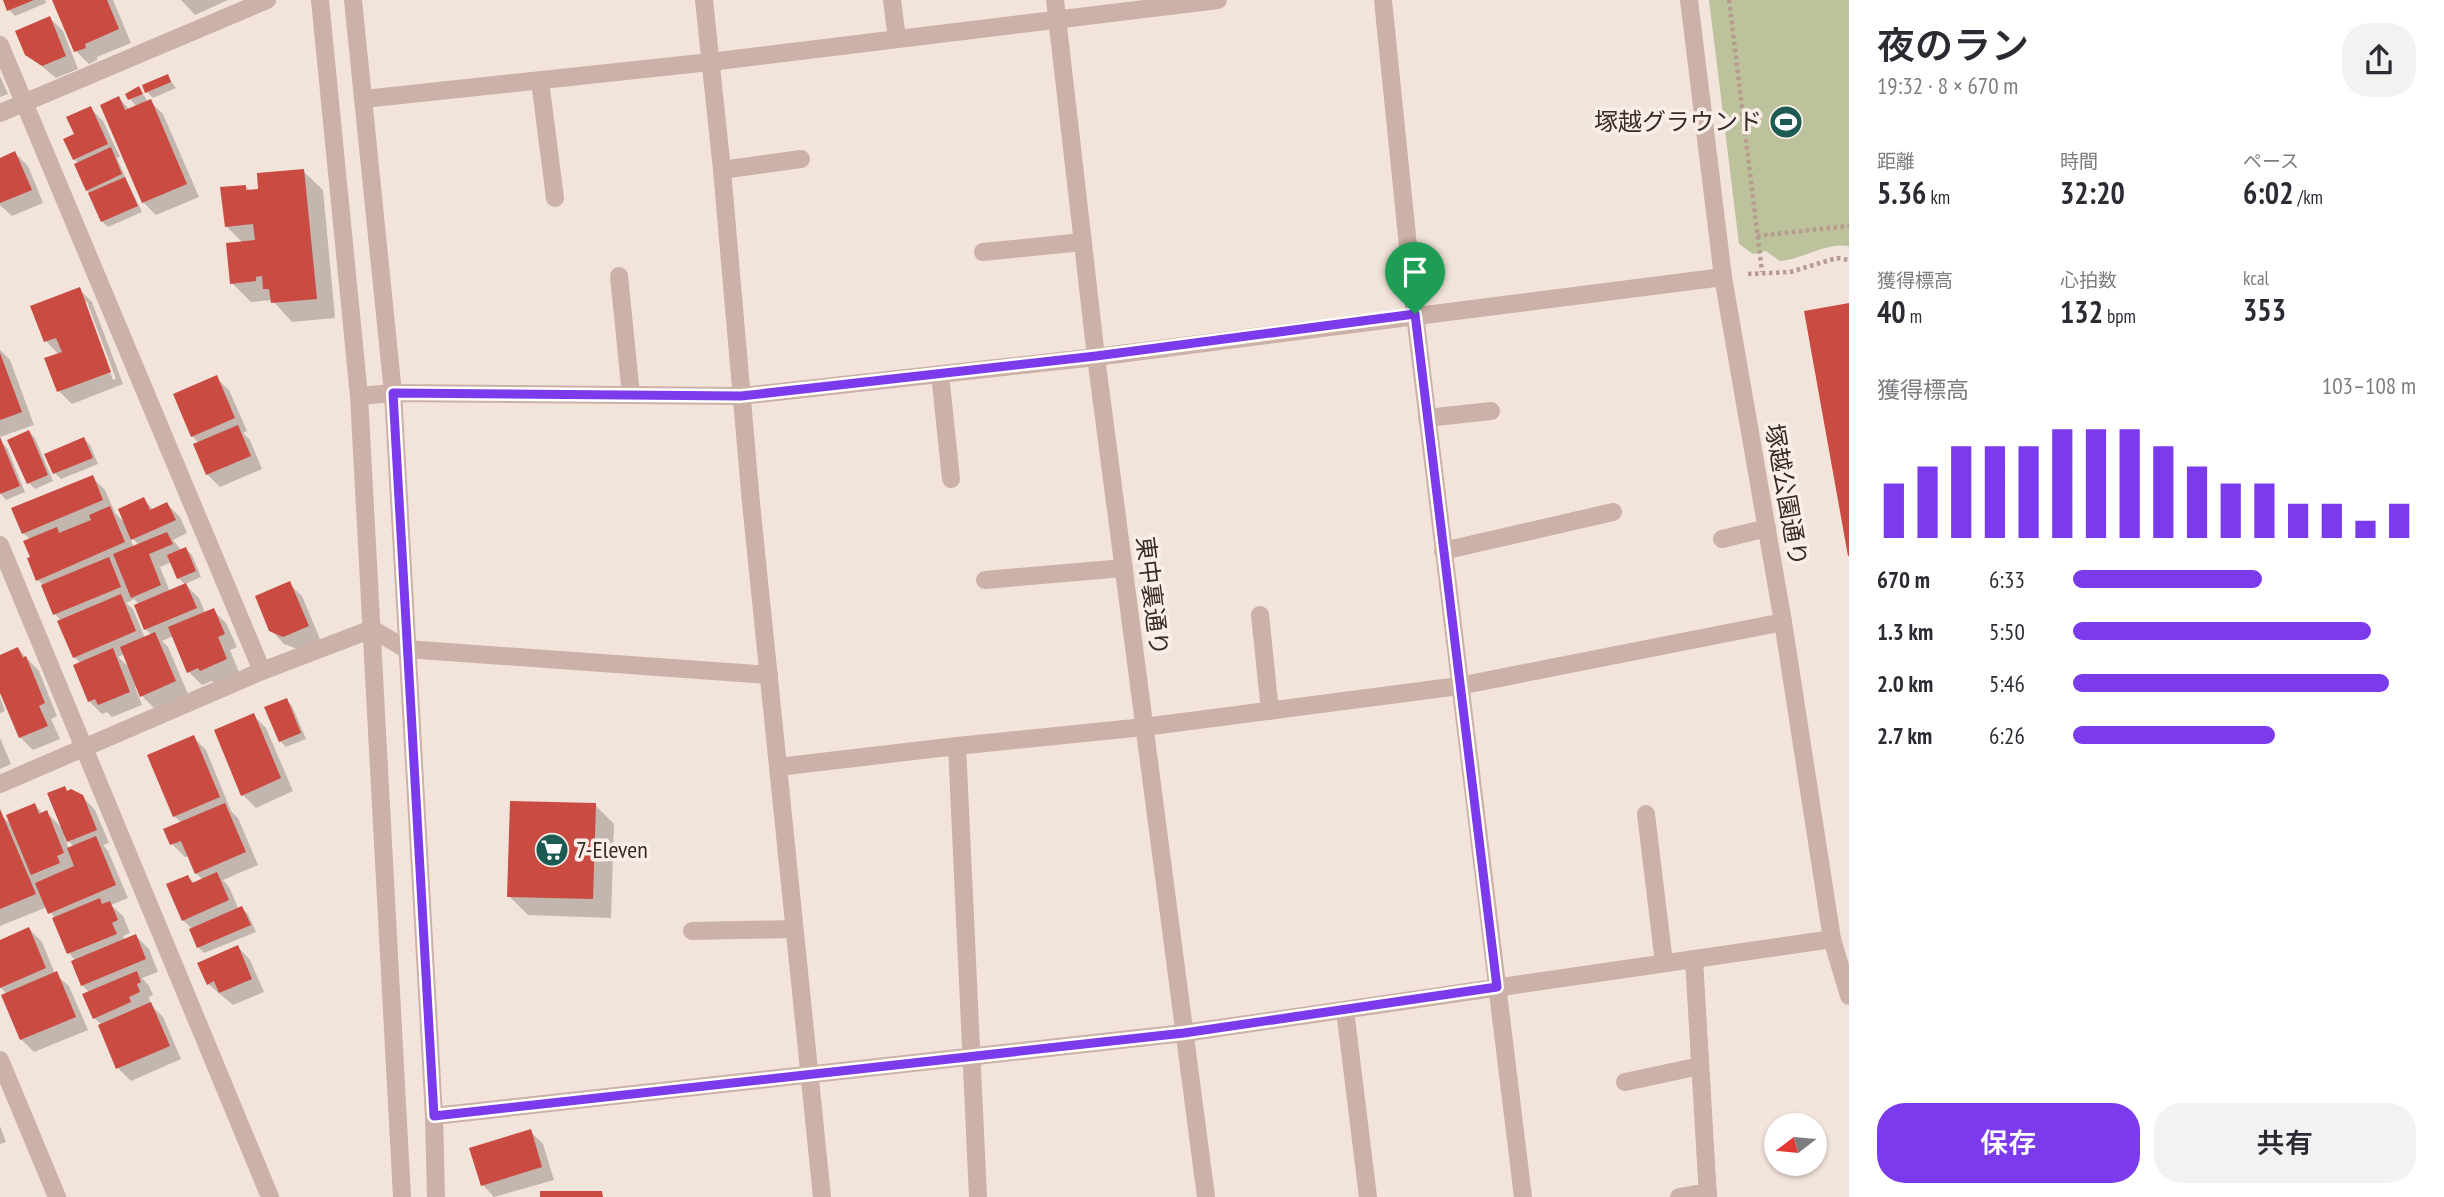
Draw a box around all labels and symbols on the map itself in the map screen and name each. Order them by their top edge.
sports icon: 塚越グラウンド [1767,103,1805,141]
place label: 塚越グラウンド [1594,106,1762,137]
pin [1385,242,1445,314]
street label: 塚越公園通り [1759,421,1814,569]
street label: 東中裏通り [1130,534,1175,657]
supermarket icon: 7-Eleven [533,831,571,869]
place label: 7-Eleven [576,834,648,865]
north arrow [1764,1113,1827,1176]

